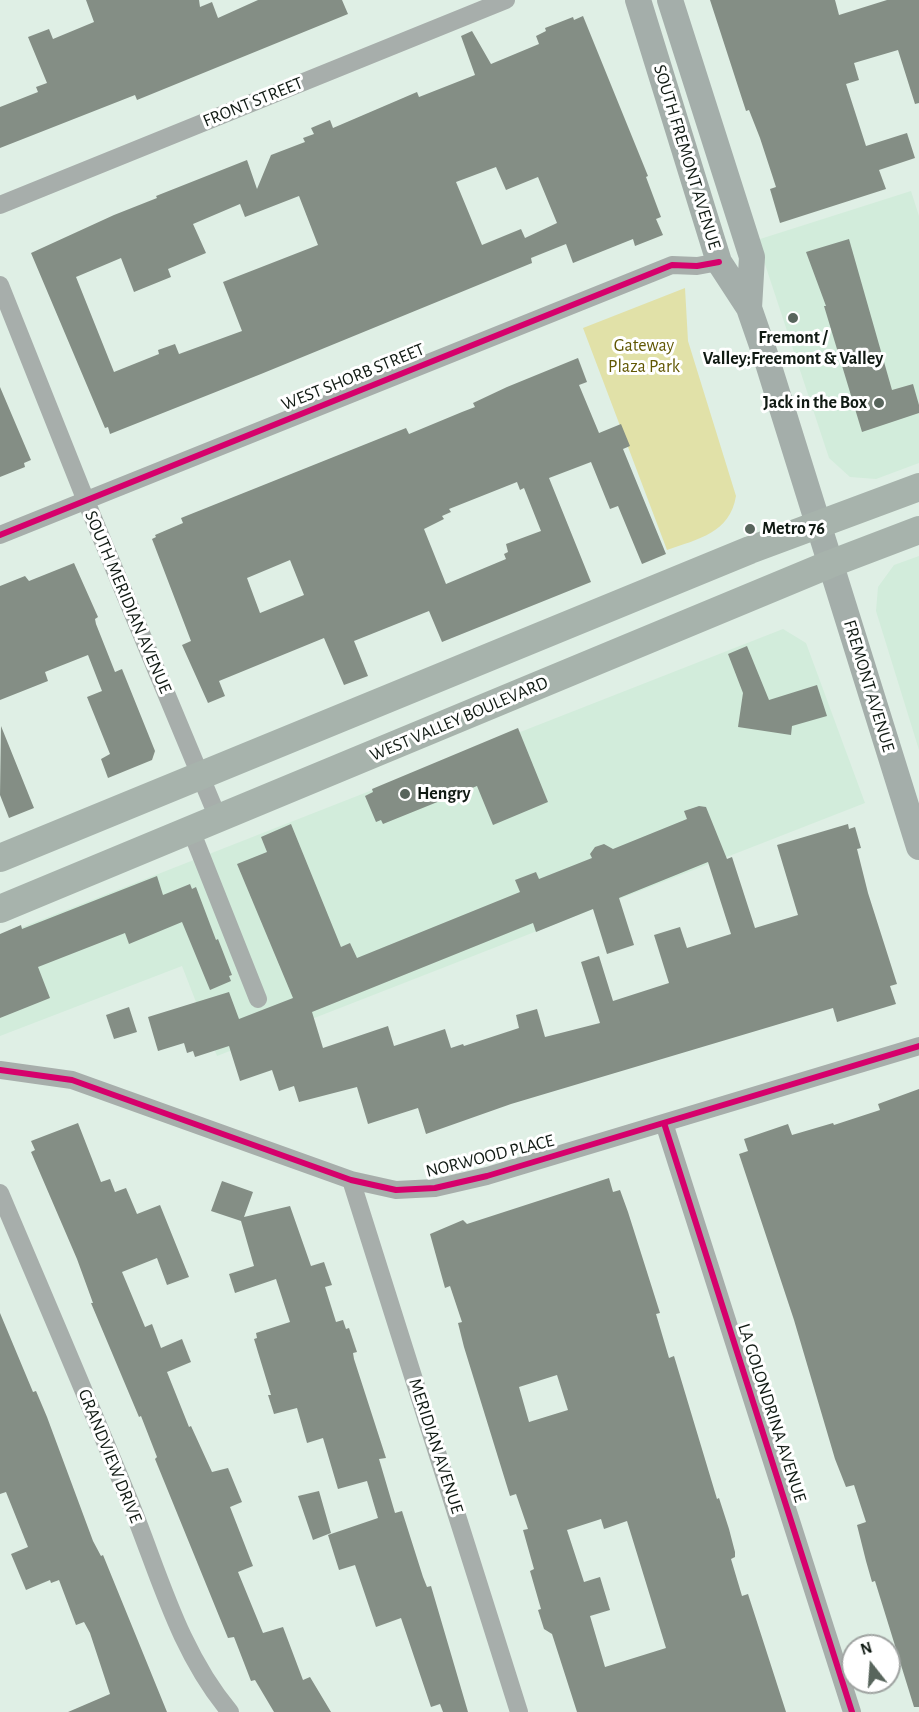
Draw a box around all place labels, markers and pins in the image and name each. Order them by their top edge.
marker: Fremont / Valley;Freemont & Valley [786,311,800,325]
place label: Fremont / Valley;Freemont & Valley [703,327,883,370]
place label: Jack in the Box [763,392,867,414]
marker: Jack in the Box [872,396,886,410]
place label: Metro 76 [762,518,825,540]
marker: Metro 76 [743,522,757,536]
place label: Hengry [417,783,471,805]
marker: Hengry [398,787,412,801]

